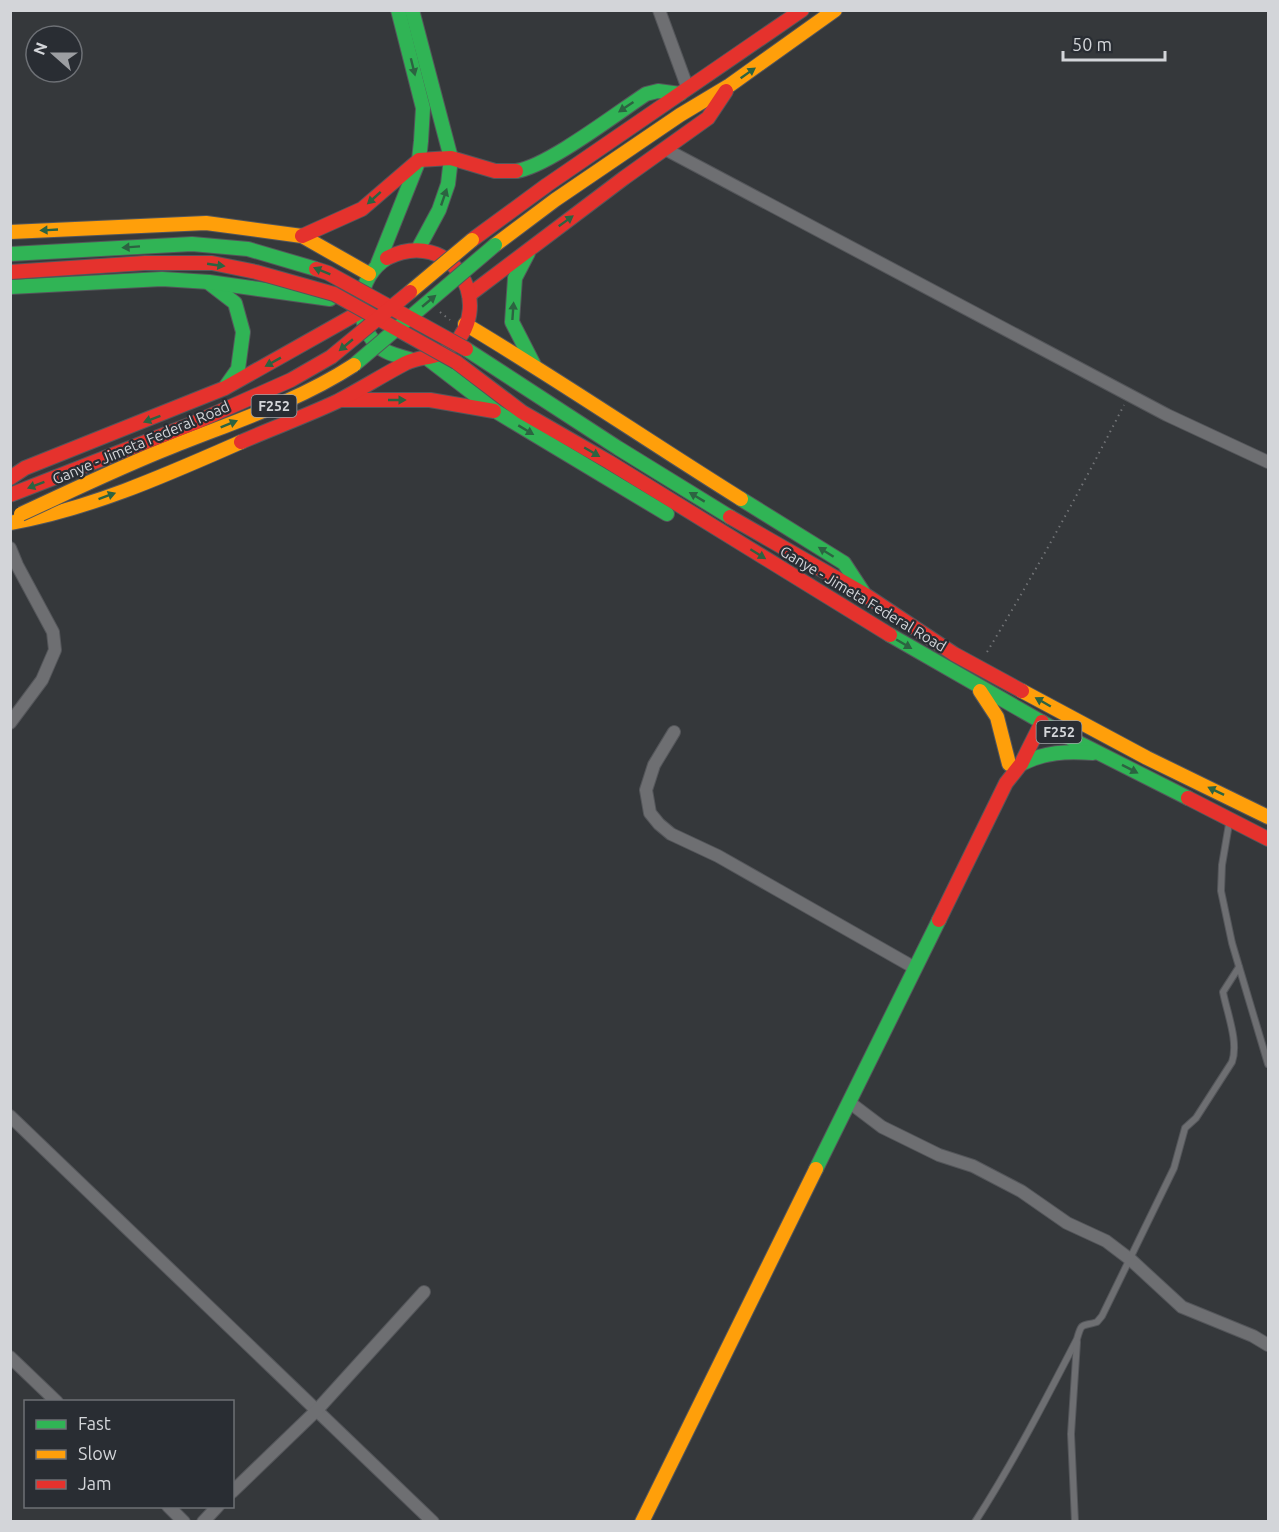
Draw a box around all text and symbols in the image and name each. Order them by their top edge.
north arrow [24,24,84,84]
scale bar [1063,24,1165,62]
text: 50 m [1072,34,1112,54]
text: N [29,40,51,57]
one-way arrow [408,58,418,76]
one-way arrow [739,67,755,79]
one-way arrow [618,102,634,113]
one-way arrow [439,188,449,206]
one-way arrow [367,191,382,205]
one-way arrow [557,215,573,227]
one-way arrow [39,225,58,235]
one-way arrow [122,243,141,252]
one-way arrow [206,260,225,269]
one-way arrow [313,266,331,276]
one-way arrow [421,295,436,308]
one-way arrow [508,302,517,321]
one-way arrow [338,338,354,351]
one-way arrow [264,357,281,367]
road number: F252 [252,395,296,417]
one-way arrow [388,395,407,405]
street label: Ganye - Jimeta Federal Road [50,397,232,488]
one-way arrow [142,414,160,424]
one-way arrow [220,418,238,428]
one-way arrow [518,424,534,435]
one-way arrow [584,447,601,457]
one-way arrow [26,480,44,490]
one-way arrow [98,491,116,500]
one-way arrow [689,491,705,502]
street label: Ganye - Jimeta Federal Road [777,542,949,655]
one-way arrow [818,546,834,557]
one-way arrow [750,549,766,560]
one-way arrow [896,639,913,649]
one-way arrow [1034,697,1051,707]
road number: F252 [1036,721,1082,743]
one-way arrow [1121,764,1139,774]
one-way arrow [1207,787,1224,796]
legend [24,1400,234,1508]
text: Fast [78,1413,111,1433]
text: Slow [78,1443,117,1463]
text: Jam [78,1473,112,1493]

